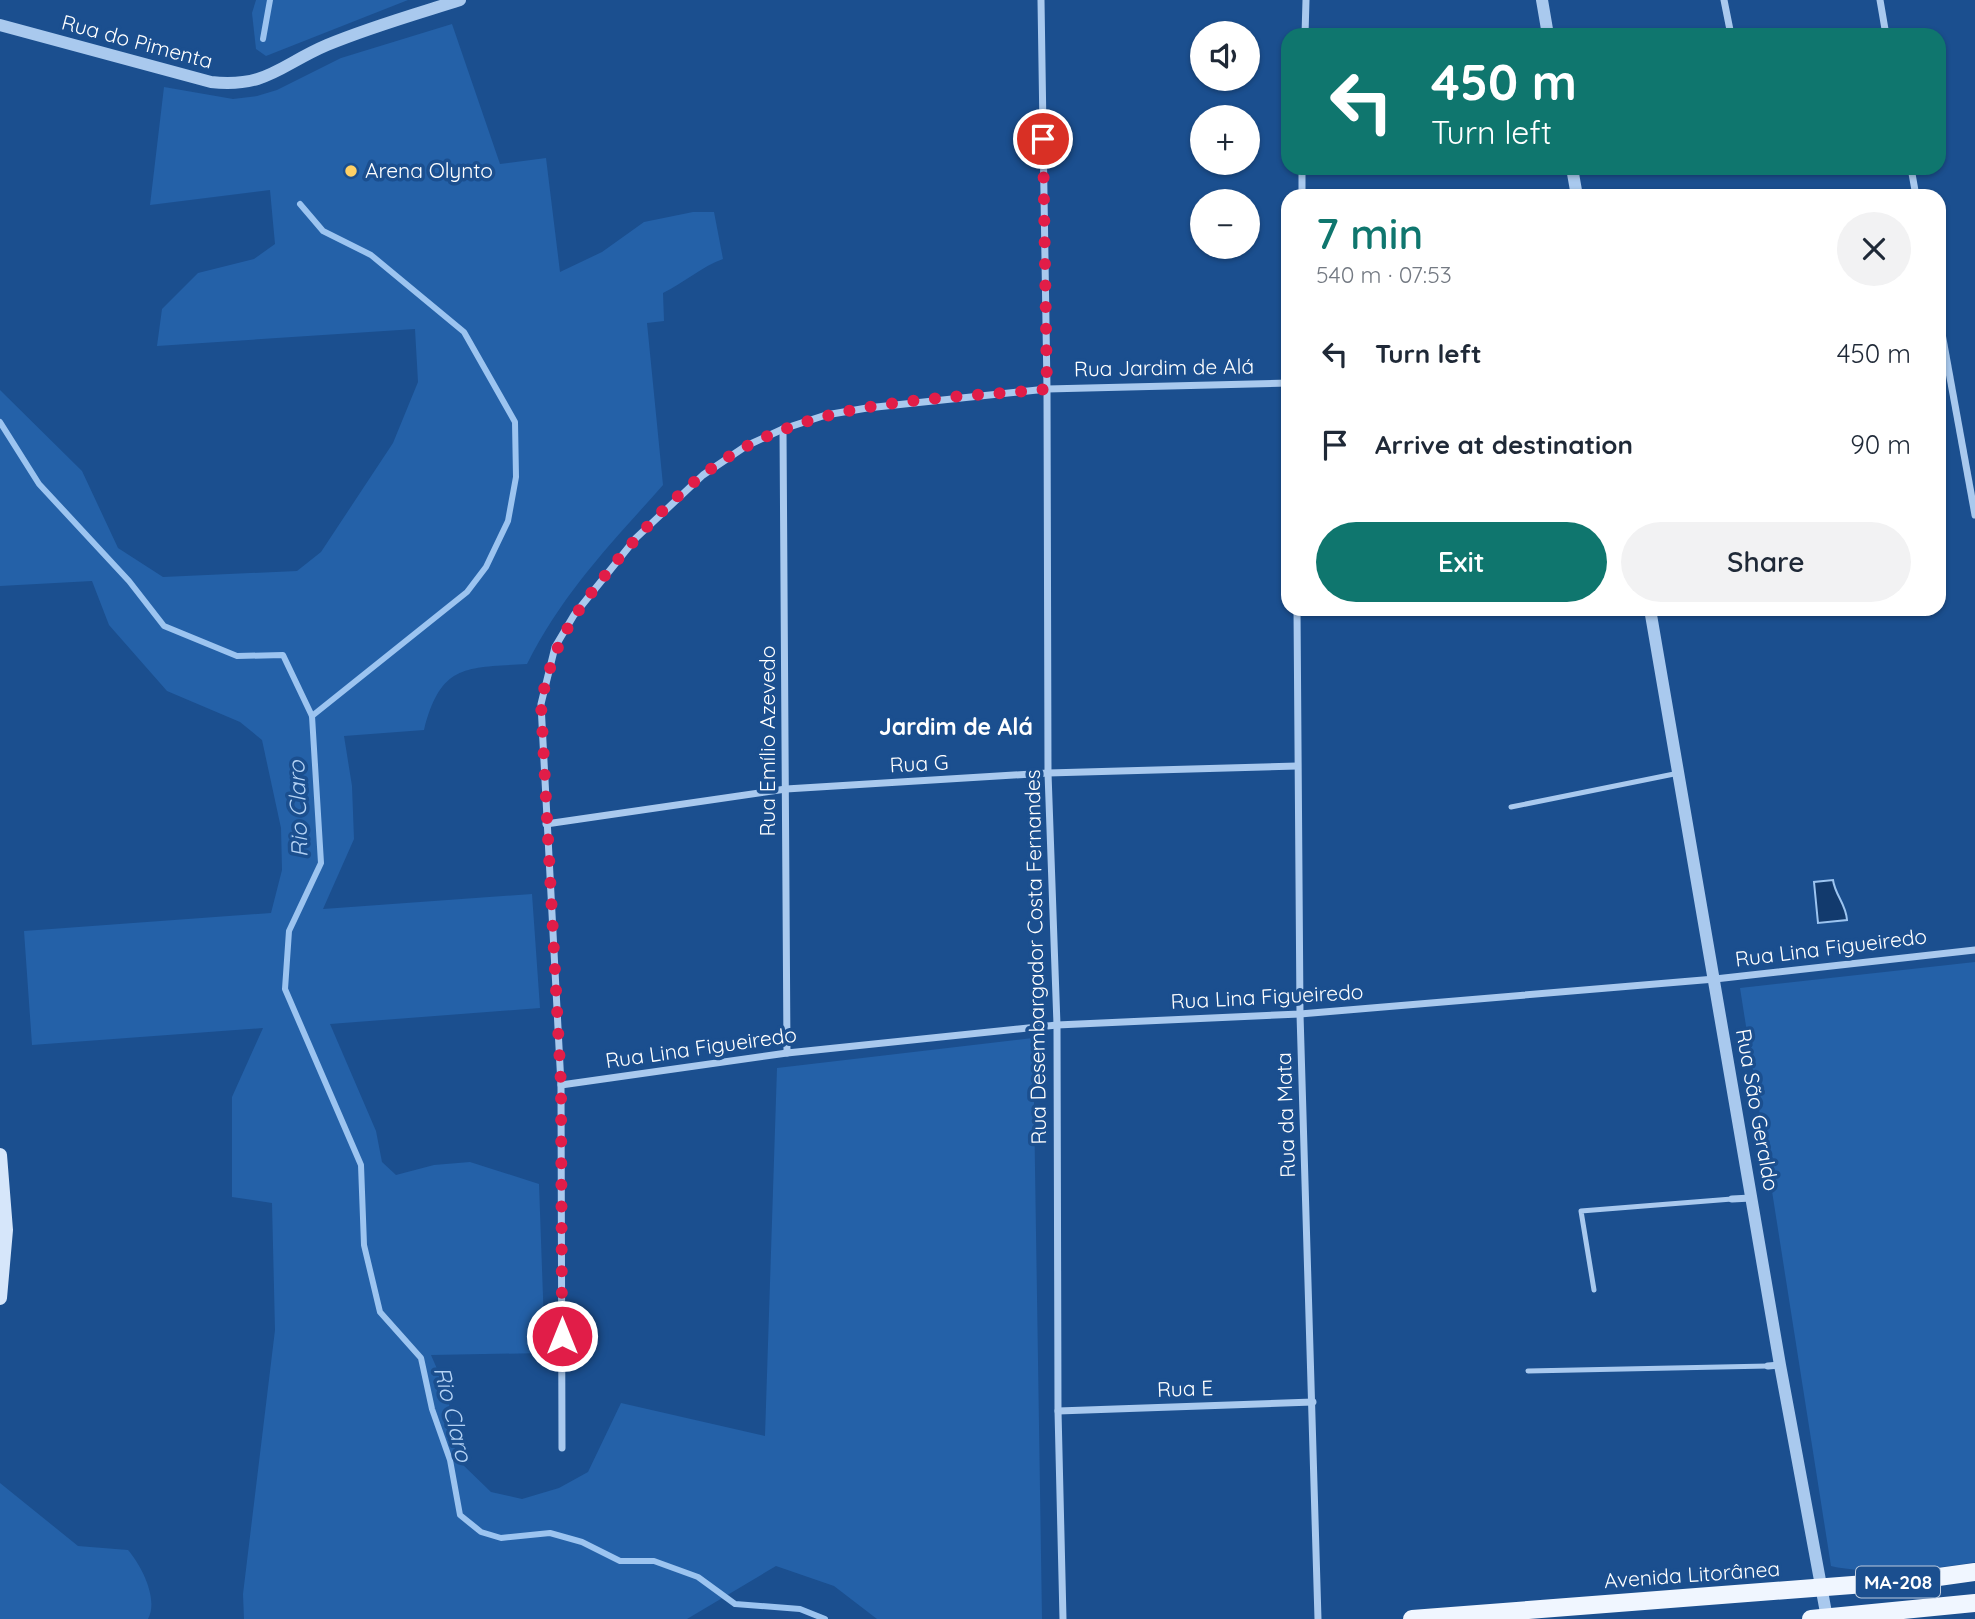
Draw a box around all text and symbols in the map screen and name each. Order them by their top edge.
street label: Rua do Pimenta [59,8,216,74]
map controls [1190,21,1260,259]
button: sound [1190,21,1260,91]
text: 450 m [1431,51,1577,112]
icon: left [1316,56,1407,147]
button: + [1190,105,1260,175]
pin [1013,109,1073,169]
text: Turn left [1431,112,1552,152]
icon: arrive [1024,120,1062,158]
place label: Arena Olynto [365,157,493,183]
marker: Arena Olynto [343,163,359,179]
button: − [1190,189,1260,259]
text: 7 min [1316,207,1423,260]
button: close [1837,212,1911,286]
text: 540 m · 07:53 [1316,260,1452,289]
icon: left [1316,335,1354,373]
text: Turn left [1375,337,1482,370]
text: 450 m [1837,337,1911,370]
street label: Rua Jardim de Alá [1074,352,1254,382]
icon: arrive [1316,426,1354,464]
text: Arrive at destination [1375,428,1633,461]
text: 90 m [1850,428,1911,461]
button: Exit [1316,522,1607,602]
button: Share [1621,522,1911,602]
street label: Rua Emílio Azevedo [754,645,780,837]
district label: Jardim de Alá [879,712,1033,741]
street label: Rua G [889,748,949,778]
water label: Rio Claro [281,759,314,858]
street label: Rua Desembargador Costa Fernandes [1019,769,1051,1145]
street label: Rua Lina Figueiredo [1733,922,1928,972]
street label: Rua Lina Figueiredo [1170,978,1364,1014]
street label: Rua Lina Figueiredo [603,1021,798,1073]
street label: Rua São Geraldo [1731,1027,1785,1193]
street label: Rua da Mata [1270,1052,1300,1178]
position arrow [525,1299,599,1373]
water label: Rio Claro [428,1363,480,1466]
street label: Rua E [1156,1374,1214,1402]
street label: Avenida Litorânea [1603,1555,1781,1593]
road number: MA-208 [1856,1566,1940,1598]

